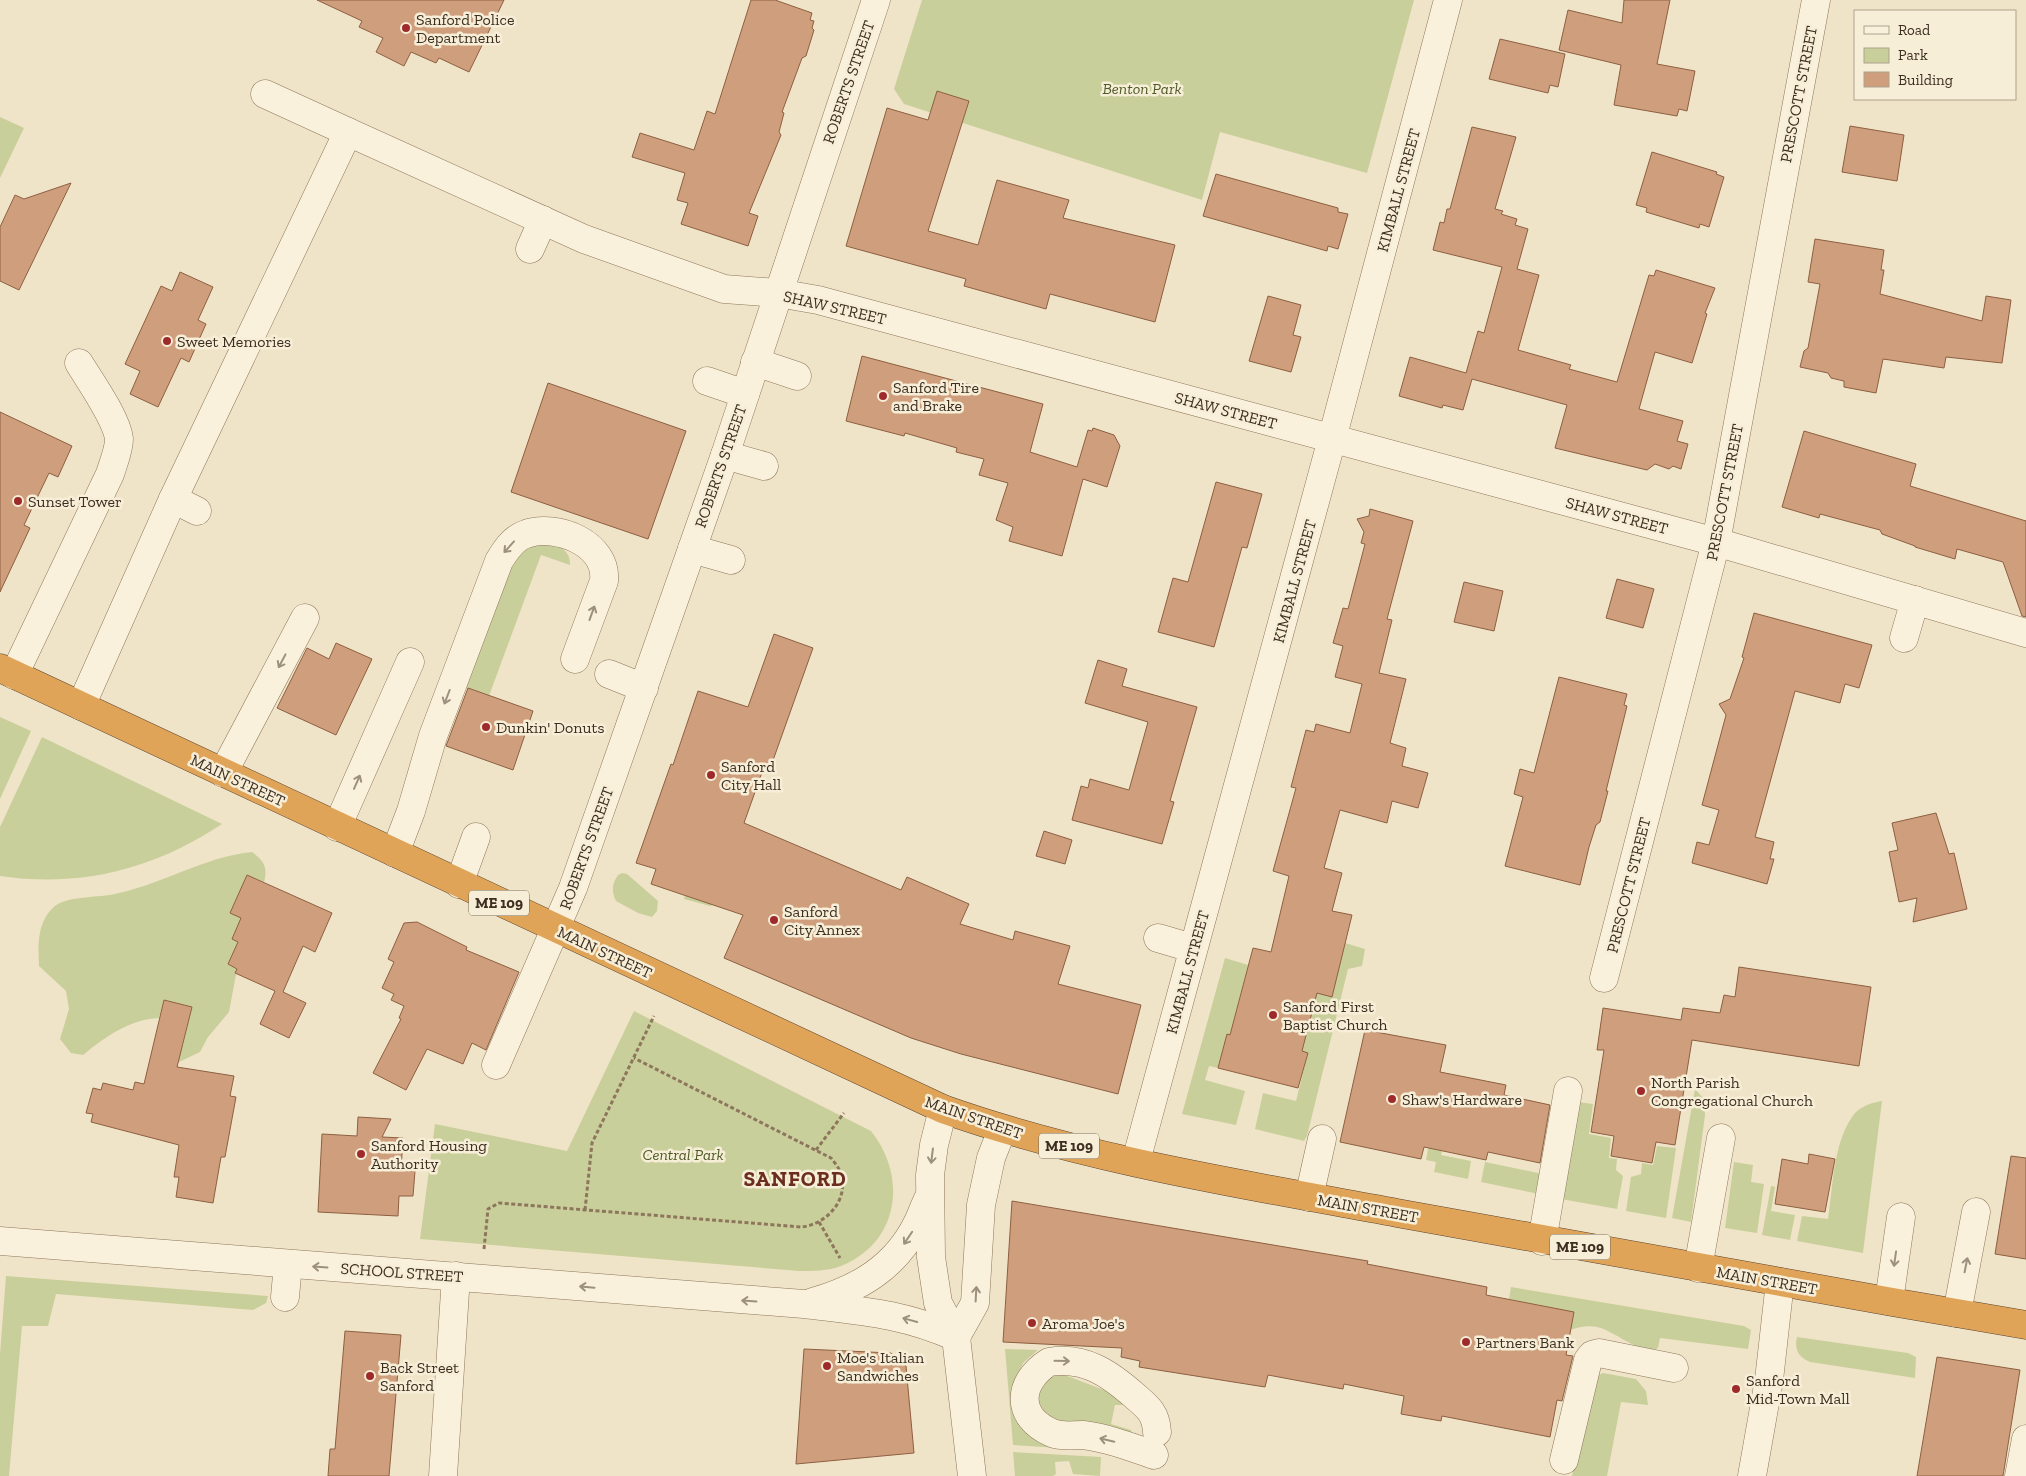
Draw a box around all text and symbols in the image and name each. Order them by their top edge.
place label: Sanford Police Department [416,10,514,47]
legend [1854,10,2016,100]
street label: ROBERTS STREET [818,18,879,146]
text: Road [1898,21,1931,39]
marker: Sanford Police Department [400,22,412,34]
street label: PRESCOTT STREET [1776,24,1821,164]
text: Park [1898,46,1928,64]
text: Building [1898,71,1953,89]
park label: Benton Park [1102,79,1182,98]
street label: KIMBALL STREET [1373,126,1424,254]
street label: SHAW STREET [782,286,888,329]
place label: Sweet Memories [177,332,291,351]
marker: Sweet Memories [161,335,173,347]
place label: Sanford Tire and Brake [893,378,979,415]
street label: SHAW STREET [1173,388,1279,433]
marker: Sanford Tire and Brake [877,390,889,402]
street label: ROBERTS STREET [690,402,751,530]
street label: PRESCOTT STREET [1702,422,1747,562]
place label: Sunset Tower [28,492,122,511]
street label: SHAW STREET [1564,493,1670,538]
marker: Sunset Tower [12,495,24,507]
street label: KIMBALL STREET [1269,517,1320,645]
one-way arrow [504,541,515,554]
one-way arrow [588,606,597,622]
one-way arrow [277,653,287,668]
one-way arrow [442,688,451,704]
place label: Dunkin' Donuts [496,718,604,737]
marker: Dunkin' Donuts [480,721,492,733]
street label: MAIN STREET [187,750,288,811]
place label: Sanford City Hall [721,757,781,794]
marker: Sanford City Hall [705,769,717,781]
one-way arrow [353,775,363,790]
street label: ROBERTS STREET [555,784,618,912]
street label: PRESCOTT STREET [1602,815,1655,955]
road number: ME 109 [469,890,529,916]
place label: Sanford City Annex [784,902,860,939]
street label: KIMBALL STREET [1162,908,1213,1036]
marker: Sanford City Annex [768,914,780,926]
street label: MAIN STREET [554,922,655,983]
place label: Sanford First Baptist Church [1283,997,1388,1034]
marker: Sanford First Baptist Church [1267,1009,1279,1021]
place label: North Parish Congregational Church [1651,1073,1813,1110]
marker: North Parish Congregational Church [1635,1085,1647,1097]
place label: Shaw's Hardware [1402,1090,1522,1109]
street label: MAIN STREET [922,1092,1025,1143]
marker: Shaw's Hardware [1386,1093,1398,1105]
road number: ME 109 [1039,1134,1099,1158]
place label: Sanford Housing Authority [371,1136,487,1173]
park label: Central Park [642,1145,724,1164]
marker: Sanford Housing Authority [355,1148,367,1160]
one-way arrow [927,1148,937,1164]
district label: SANFORD [743,1166,847,1191]
street label: MAIN STREET [1316,1190,1420,1227]
one-way arrow [902,1231,912,1245]
road number: ME 109 [1550,1234,1610,1260]
one-way arrow [1890,1251,1900,1267]
one-way arrow [1962,1257,1971,1273]
street label: SCHOOL STREET [340,1259,464,1286]
one-way arrow [313,1262,329,1271]
street label: MAIN STREET [1715,1262,1819,1299]
one-way arrow [579,1282,595,1292]
one-way arrow [971,1286,980,1302]
one-way arrow [741,1296,757,1306]
one-way arrow [903,1314,919,1324]
place label: Aroma Joe's [1042,1314,1125,1333]
marker: Aroma Joe's [1026,1317,1038,1329]
place label: Partners Bank [1476,1333,1575,1352]
marker: Partners Bank [1460,1336,1472,1348]
place label: Moe's Italian Sandwiches [837,1348,925,1385]
one-way arrow [1053,1356,1069,1366]
place label: Back Street Sanford [380,1358,459,1395]
marker: Moe's Italian Sandwiches [821,1360,833,1372]
marker: Back Street Sanford [364,1370,376,1382]
place label: Sanford Mid-Town Mall [1746,1371,1850,1408]
marker: Sanford Mid-Town Mall [1730,1383,1742,1395]
one-way arrow [1100,1435,1116,1444]

